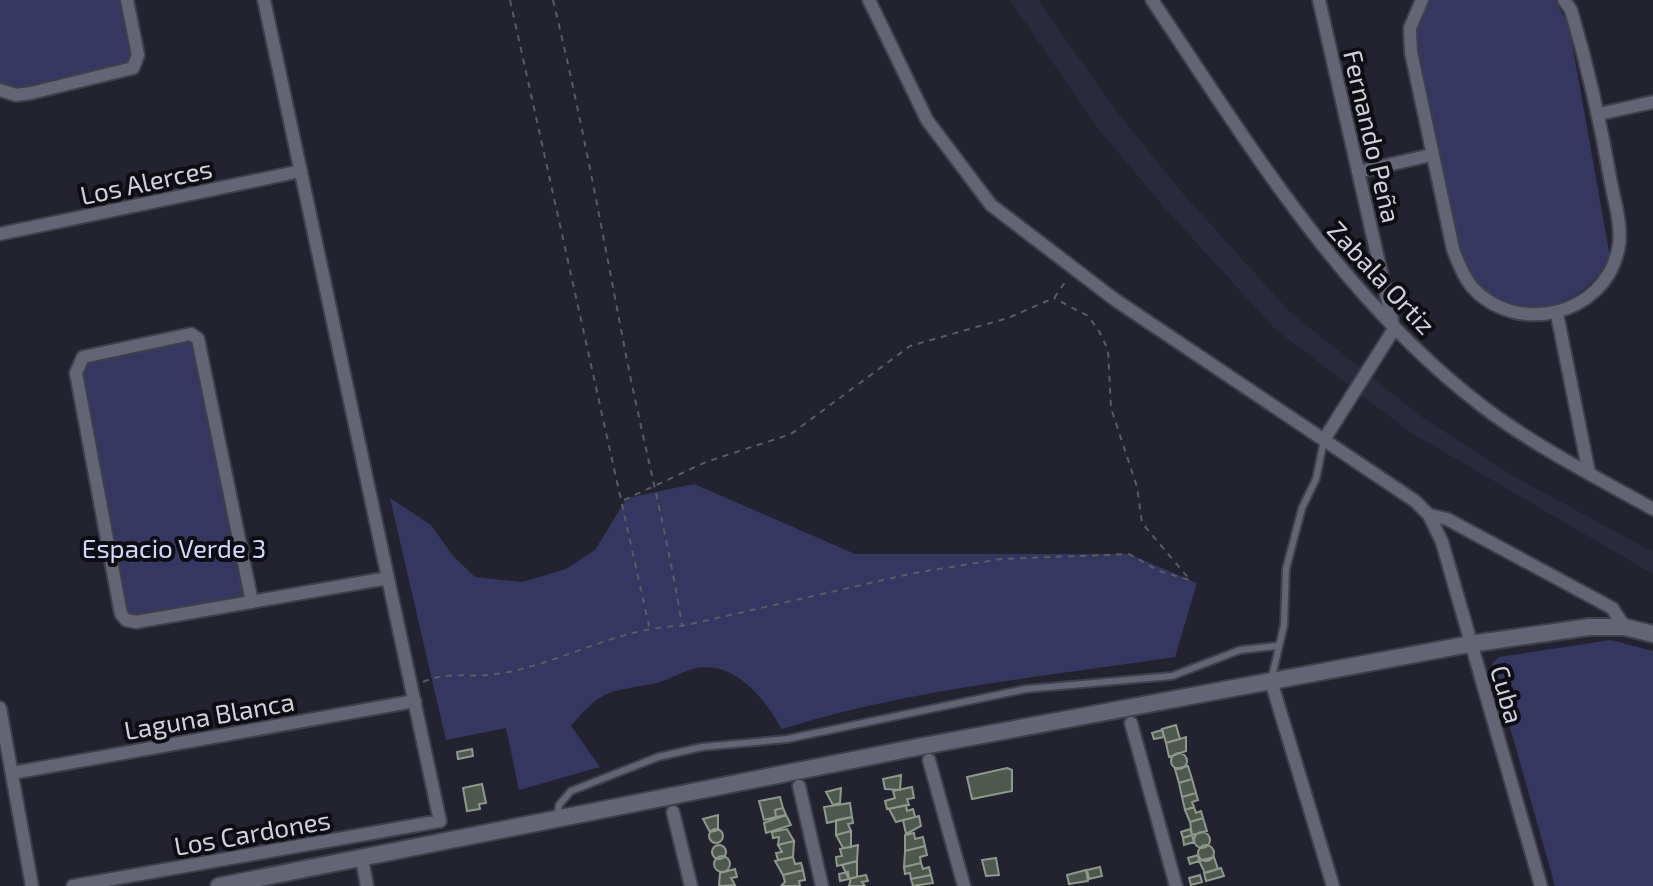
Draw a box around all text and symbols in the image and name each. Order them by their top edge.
street label: Fernando Peña [1338,47,1408,225]
street label: Los Alerces [77,152,215,210]
street label: Zabala Ortiz [1322,214,1442,340]
park label: Espacio Verde 3 [82,532,266,563]
street label: Cuba [1485,661,1531,727]
street label: Laguna Blanca [121,685,297,745]
street label: Los Cardones [171,803,333,861]

